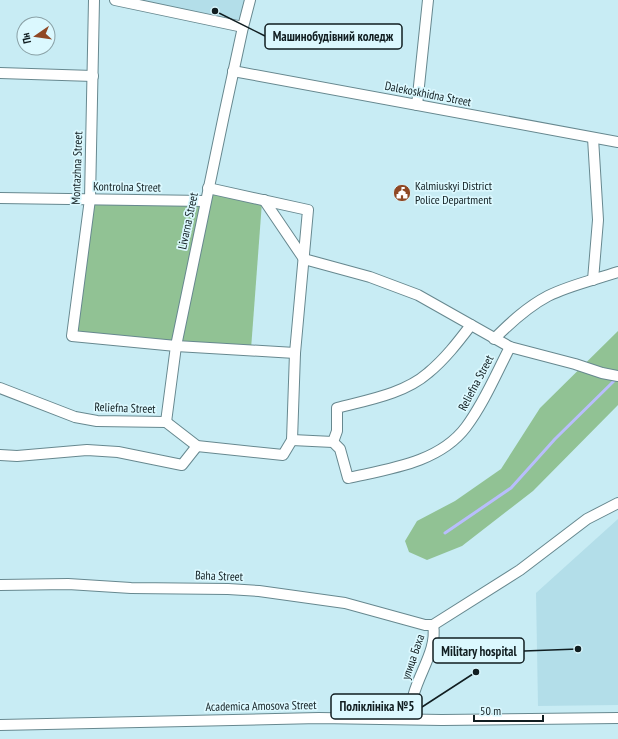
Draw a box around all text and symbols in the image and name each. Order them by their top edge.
north arrow [16,16,56,56]
callout: Машинобудівний коледж [265,24,402,49]
text: Машинобудівний коледж [273,28,394,45]
text: Пн [18,31,34,45]
street label: Dalekoskhidna Street [384,78,473,109]
street label: Montazhna Street [68,130,85,205]
street label: Kontrolna Street [93,178,162,195]
place label: Kalmiuskyi District Police Department [415,178,493,207]
public building icon: Kalmiuskyi District Police Department [392,183,412,203]
street label: Livarna Street [174,190,201,251]
street label: Reliefna Street [455,352,497,413]
street label: Reliefna Street [94,399,157,416]
street label: Baha Street [195,567,244,584]
street label: улица Баха [398,632,427,682]
callout: Military hospital [433,638,524,663]
text: Military hospital [441,643,517,660]
callout: Поліклініка №5 [331,694,422,719]
street label: Academica Amosova Street [205,697,317,714]
scale bar [474,697,543,723]
text: Поліклініка №5 [340,698,414,715]
text: 50 m [480,703,501,718]

